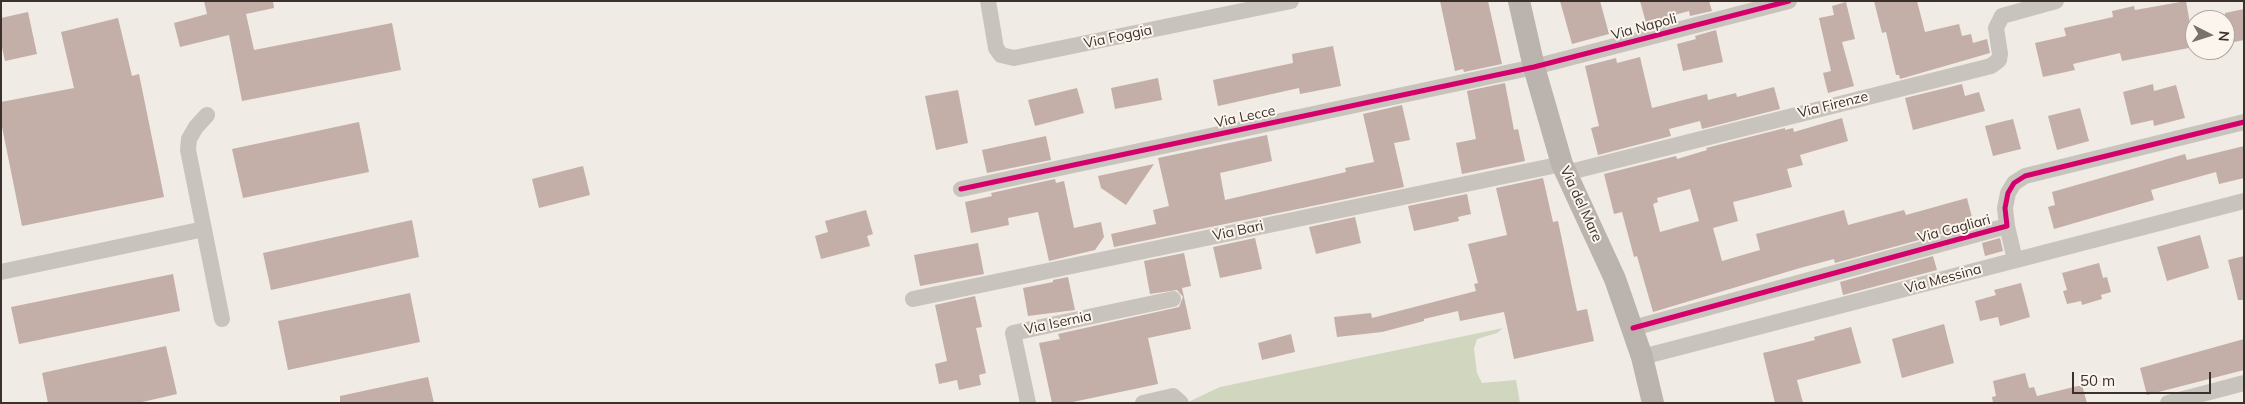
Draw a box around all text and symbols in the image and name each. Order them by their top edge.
street label: Via Napoli [1609,10,1679,44]
north arrow [2185,10,2235,60]
street label: Via Foggia [1082,22,1154,52]
text: N [2215,30,2233,42]
street label: Via Firenze [1796,88,1870,122]
street label: Via Lecce [1213,102,1277,132]
street label: Via del Mare [1556,164,1606,244]
street label: Via Cagliari [1916,211,1992,247]
street label: Via Bari [1211,217,1265,245]
street label: Via Messina [1903,261,1983,297]
street label: Via Isernia [1023,308,1093,338]
scale bar [2075,362,2214,394]
text: 50 m [2080,371,2115,390]

